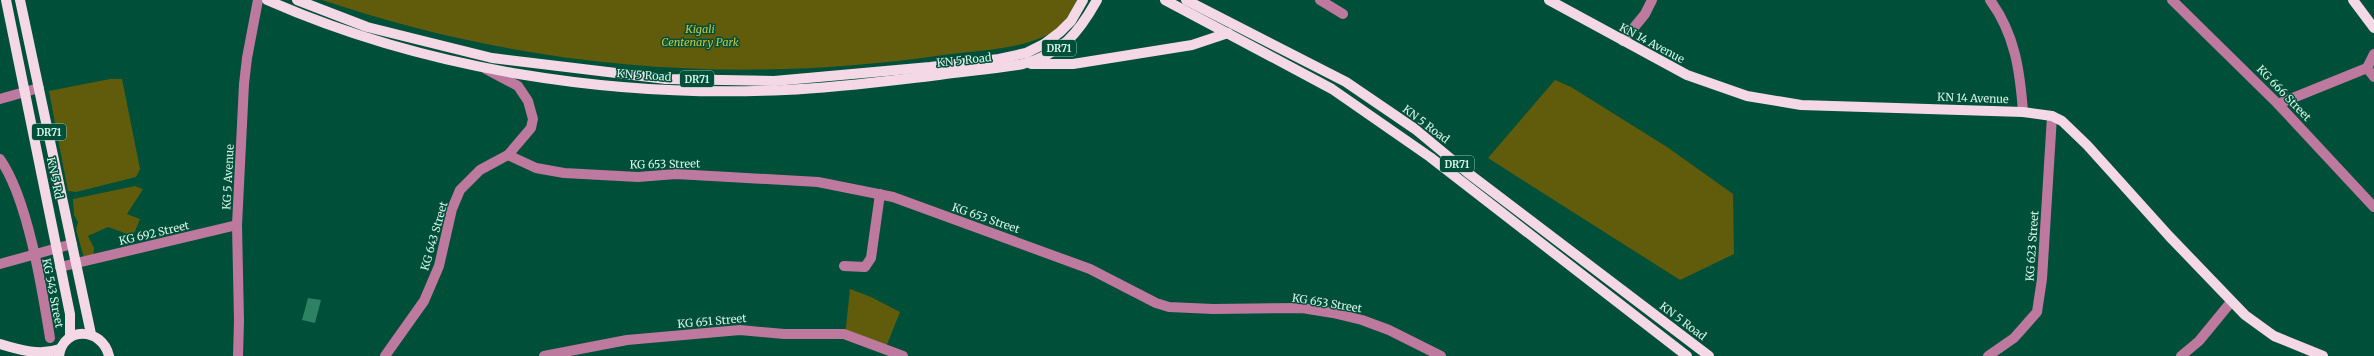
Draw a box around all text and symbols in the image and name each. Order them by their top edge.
street label: KN 14 Avenue [1617,20,1687,66]
park label: Kigali Centenary Park [661,22,739,49]
road number: DR71 [1042,40,1076,56]
street label: KN 5 Road [936,50,992,70]
street label: KG 666 Street [2254,62,2315,124]
street label: KN 5 Road [616,66,672,84]
road number: DR71 [680,71,714,87]
street label: KN 14 Avenue [1937,90,2009,106]
street label: KN 5 Road [1400,102,1452,146]
road number: DR71 [32,124,66,140]
street label: KG 5 Avenue [219,144,237,210]
street label: KN 5 Rd [44,156,66,201]
street label: KG 653 Street [630,156,701,172]
road number: DR71 [1440,156,1474,172]
street label: KG 643 Street [417,199,451,272]
street label: KG 653 Street [950,200,1022,236]
street label: KG 623 Street [2023,209,2042,282]
street label: KG 692 Street [118,218,191,248]
street label: KG 543 Street [39,257,67,330]
street label: KG 653 Street [1291,291,1364,316]
street label: KN 5 Road [1657,299,1709,343]
street label: KG 651 Street [677,311,748,331]

